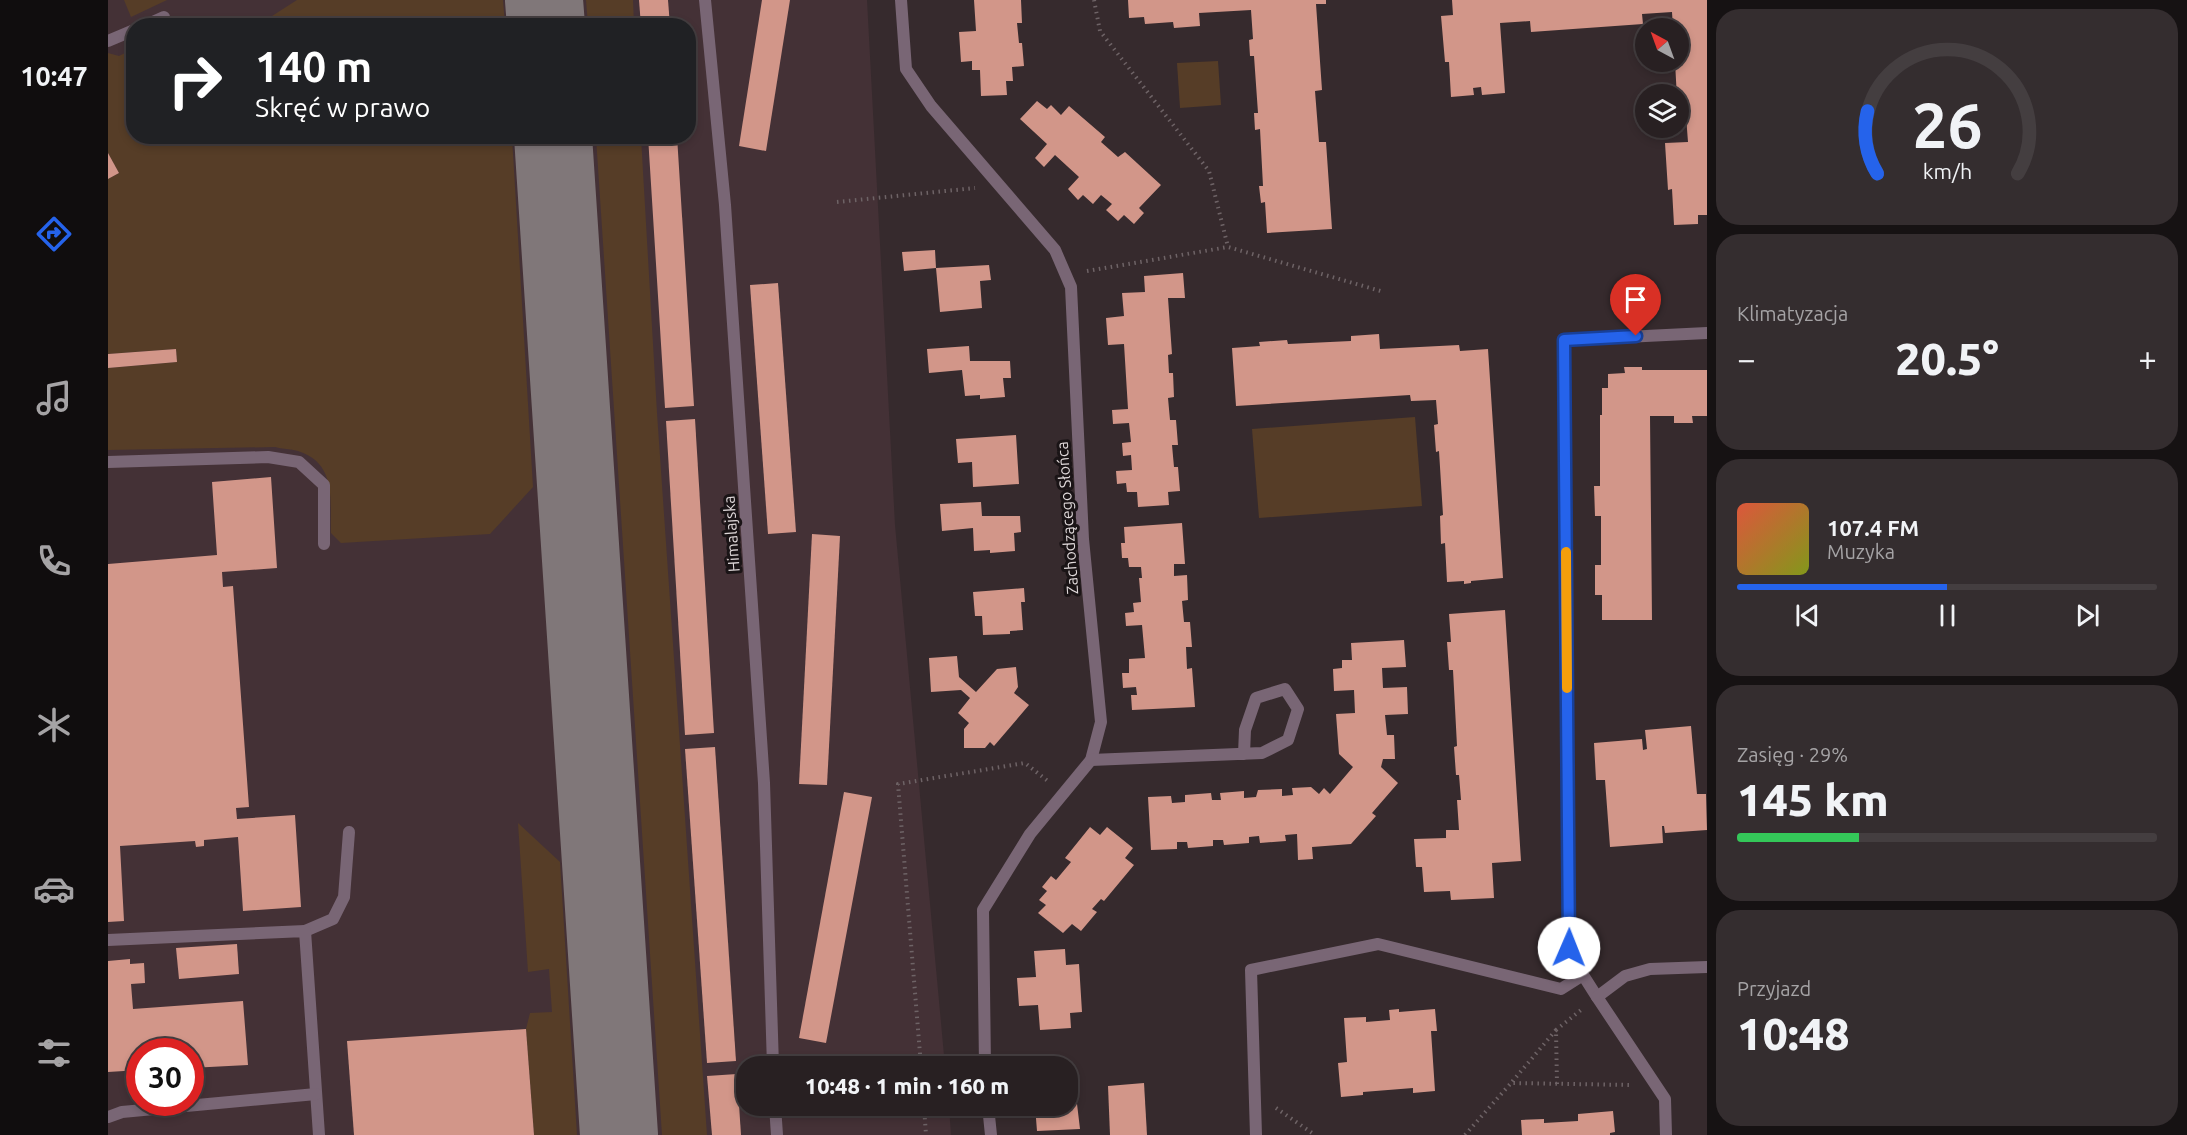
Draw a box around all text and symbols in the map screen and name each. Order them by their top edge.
north arrow [1635,18,1689,72]
map controls [1635,18,1689,138]
icon: right [156,42,234,120]
text: 140 m [255,43,372,90]
text: 10:47 [20,61,88,91]
button: layers [1635,84,1689,138]
text: 26 [1912,90,1982,160]
text: Skręć w prawo [255,92,430,122]
text: km/h [1922,159,1972,183]
icon: directions [33,213,75,255]
pin [1610,274,1661,336]
icon: arrive [1619,283,1652,316]
text: Klimatyzacja [1737,302,1848,325]
text: 20.5° [1895,333,1999,384]
text: − [1737,340,1756,377]
text: + [2138,340,2157,377]
icon: music [33,377,75,419]
street label: Zachodzącego Słońca [1053,441,1081,595]
street label: Himalajska [719,495,743,573]
text: 107.4 FM [1827,515,1919,540]
icon: phone [33,540,75,582]
text: Muzyka [1827,540,1895,563]
icon: previous [1791,599,1824,632]
icon: pause [1931,599,1964,632]
icon: next [2071,599,2104,632]
icon: climate [33,704,75,746]
text: Zasięg · 29% [1737,743,1848,766]
text: 145 km [1737,774,1889,825]
icon: car [33,868,75,910]
position arrow [1537,916,1601,980]
text: Przyjazd [1737,977,1811,1000]
text: 10:48 [1737,1008,1850,1059]
icon: filters [33,1032,75,1074]
speed limit sign: 30 [126,1038,204,1116]
text: 10:48 · 1 min · 160 m [805,1073,1009,1098]

